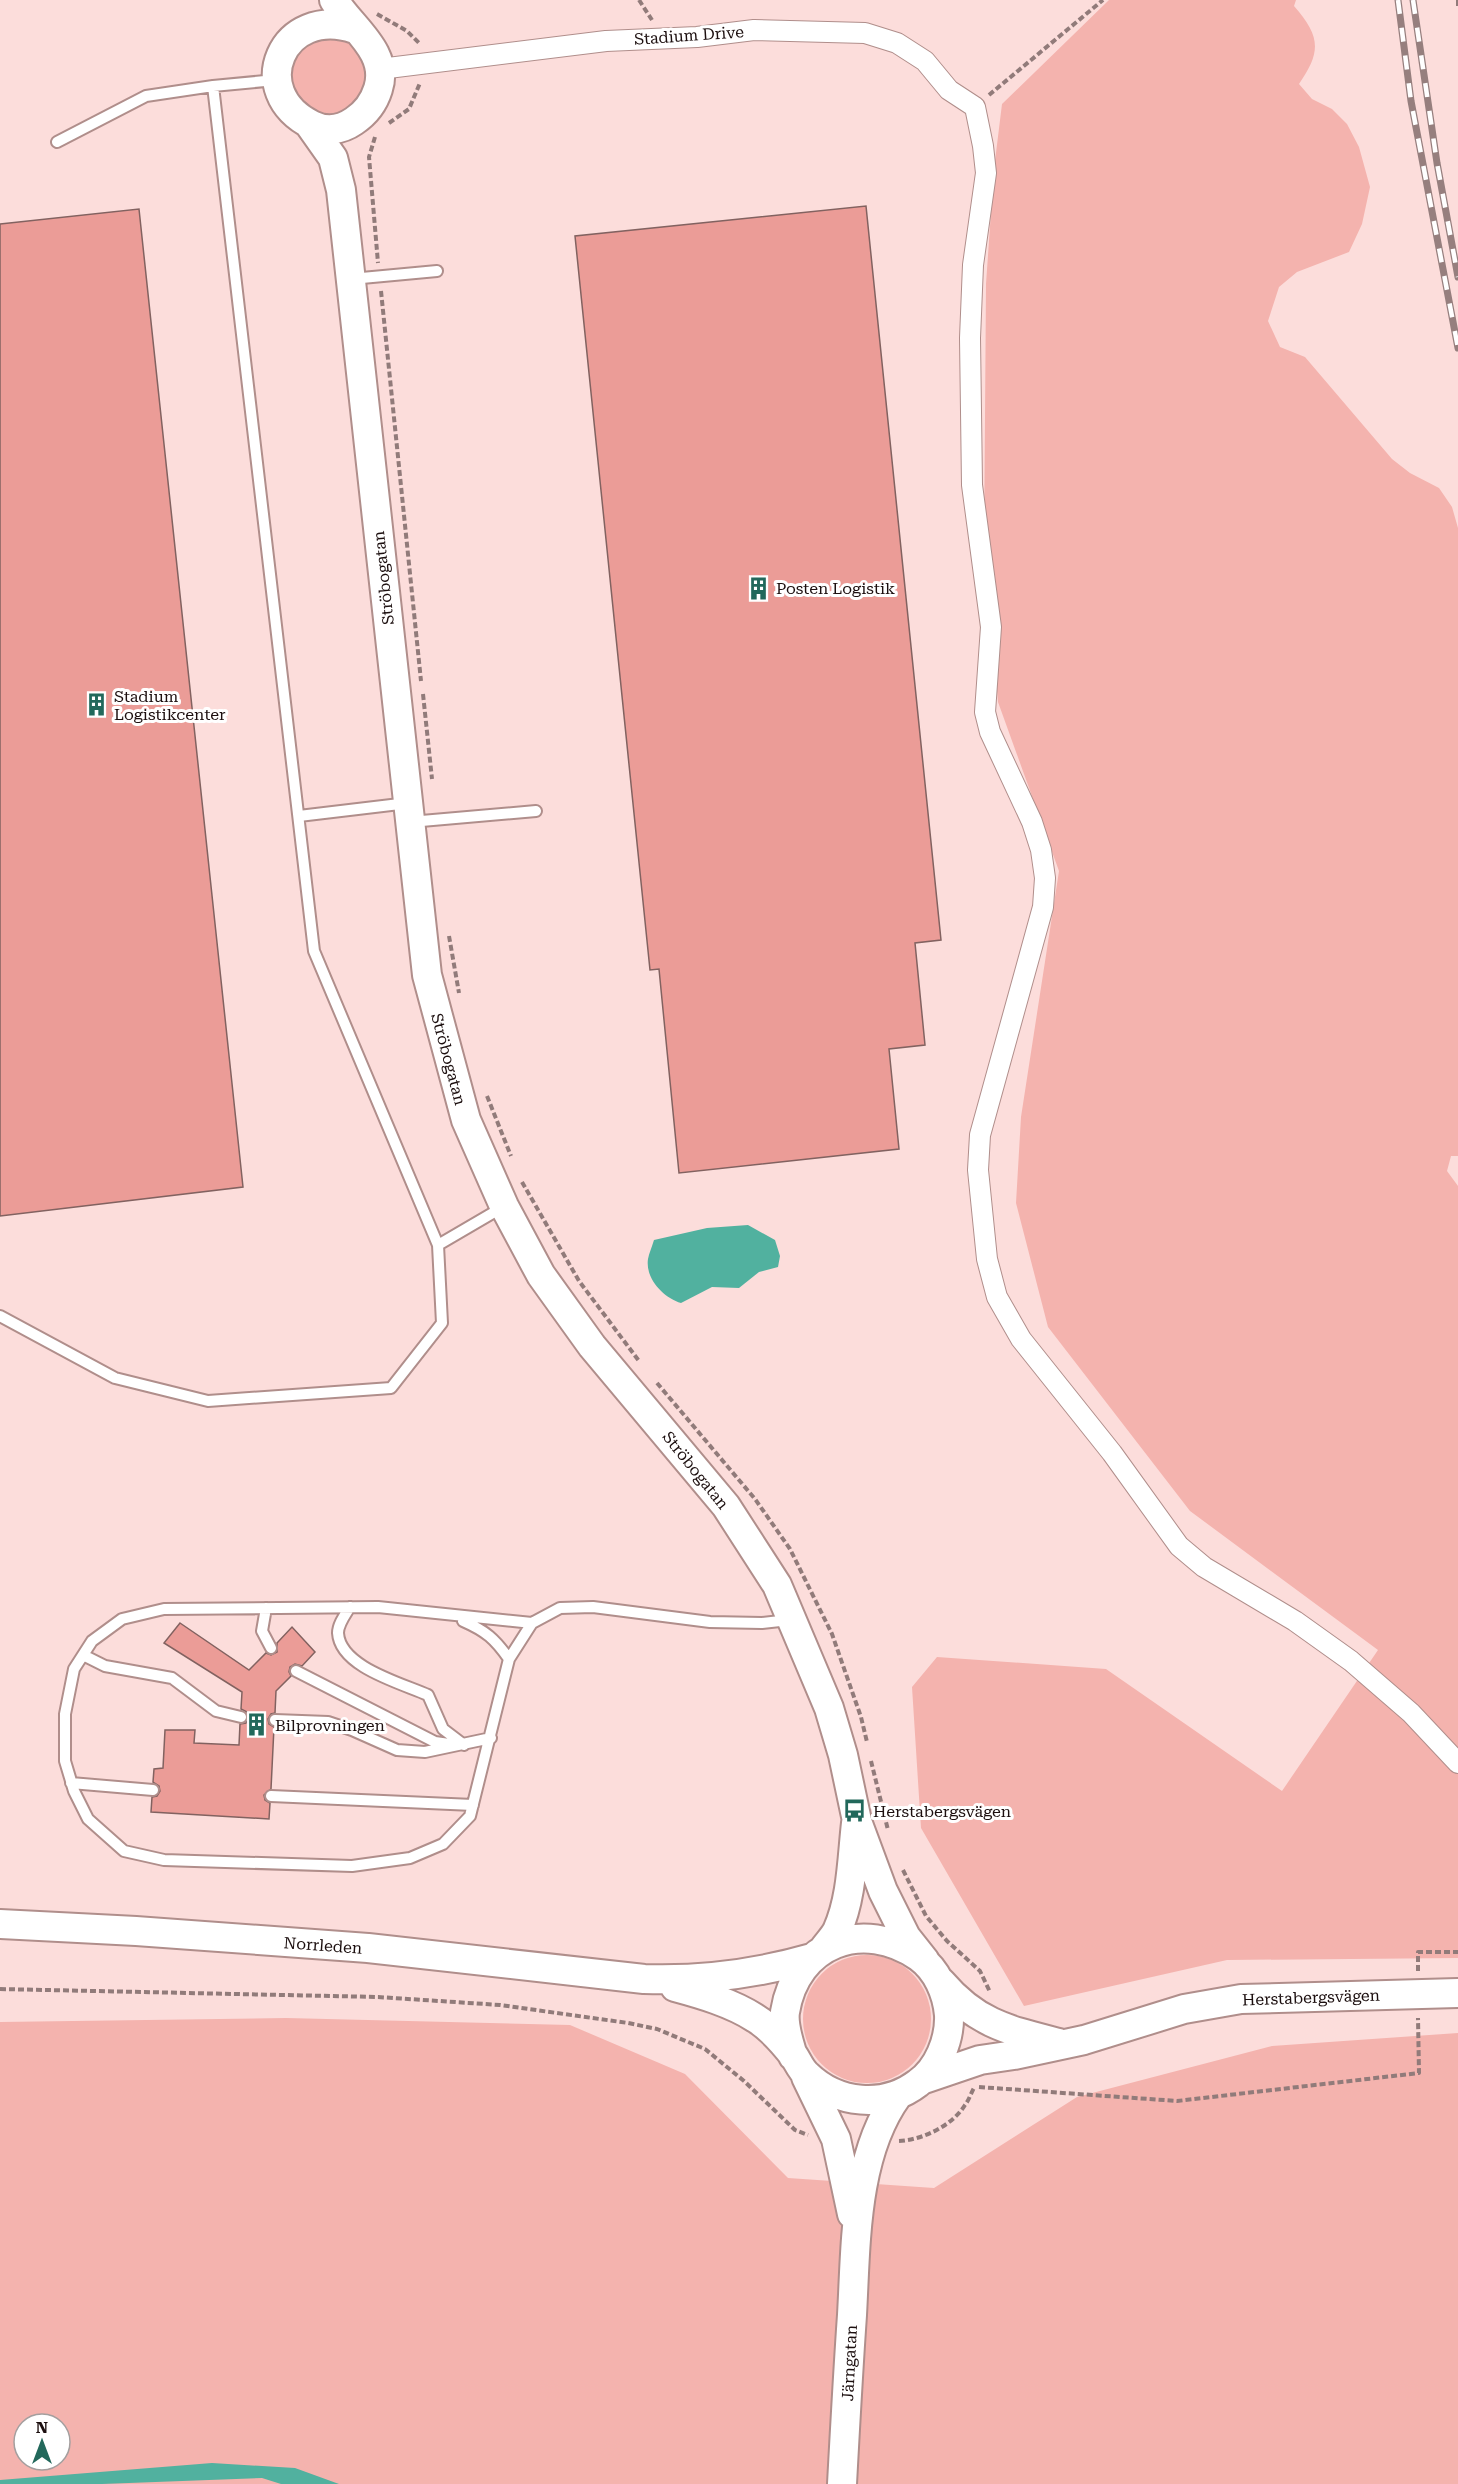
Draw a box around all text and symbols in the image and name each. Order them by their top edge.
street label: Stadium Drive [633,22,745,49]
street label: Ströbogatan [369,530,398,626]
building icon: Posten Logistik [745,575,771,601]
place label: Posten Logistik [776,579,895,598]
place label: Stadium Logistikcenter [114,687,226,724]
building icon: Stadium Logistikcenter [83,692,109,718]
street label: Ströbogatan [427,1011,470,1107]
street label: Ströbogatan [659,1428,733,1513]
building icon: Bilprovningen [244,1712,270,1738]
place label: Bilprovningen [275,1716,385,1735]
bus stop icon: Herstabergsvägen [842,1798,868,1824]
place label: Herstabergsvägen [873,1802,1011,1821]
street label: Norrleden [283,1933,363,1958]
street label: Herstabergsvägen [1242,1986,1380,2009]
street label: Järngatan [838,2324,861,2402]
north arrow [12,2412,72,2472]
text: N [36,2418,48,2437]

